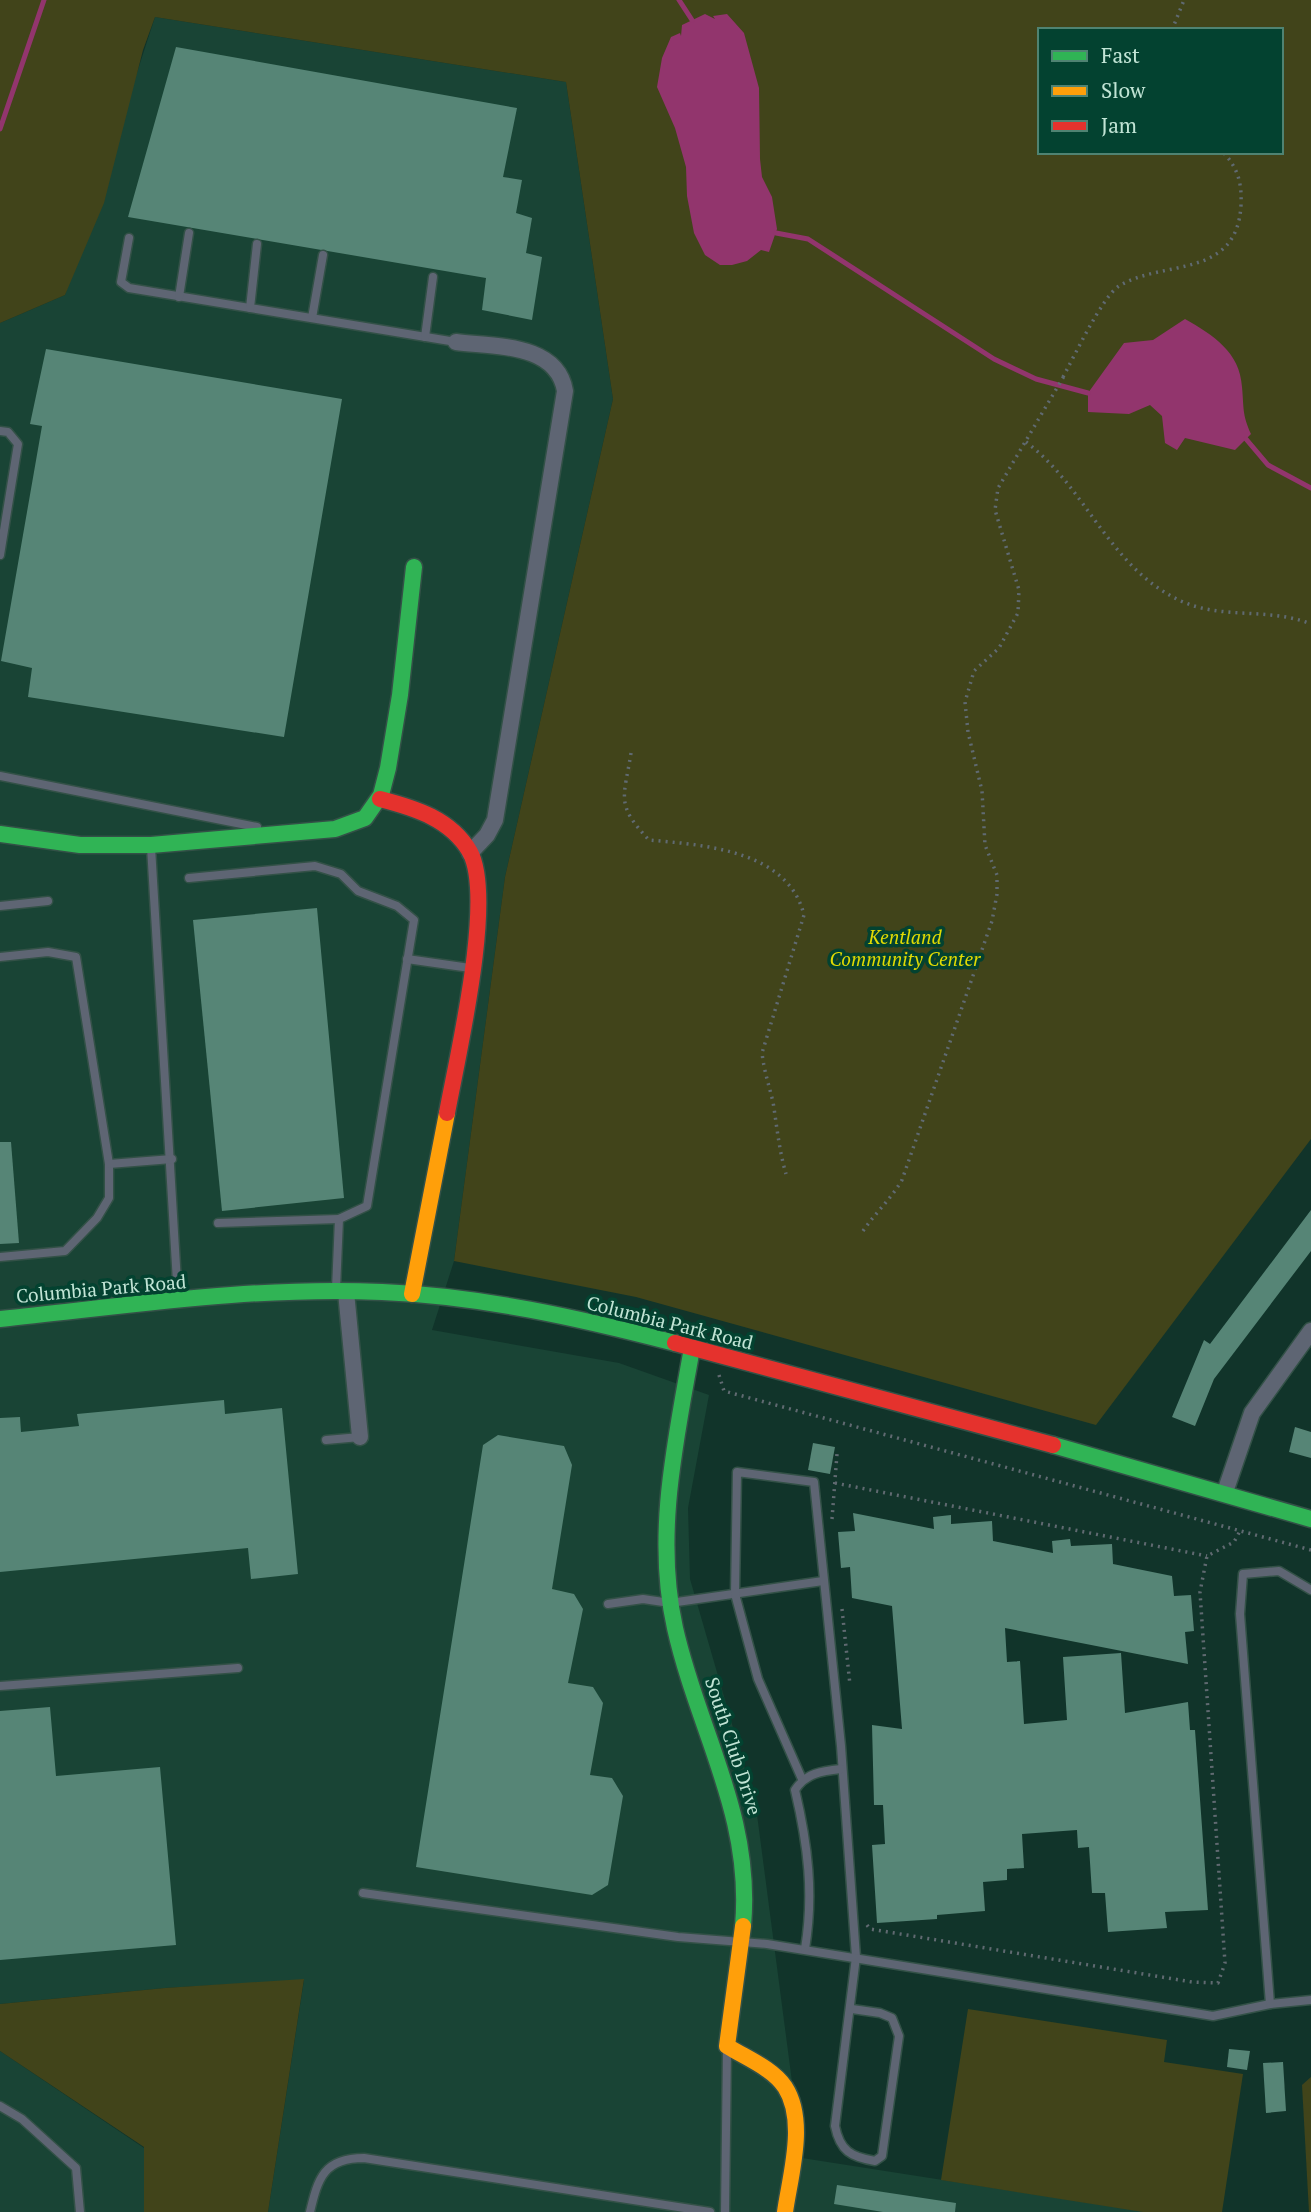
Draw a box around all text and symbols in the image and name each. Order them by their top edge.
legend [1038,28,1283,154]
text: Fast [1101,41,1140,69]
text: Slow [1101,76,1146,104]
text: Jam [1101,111,1137,139]
park label: Kentland Community Center [830,924,981,971]
street label: Columbia Park Road [15,1268,188,1308]
street label: Columbia Park Road [584,1289,756,1355]
street label: South Club Drive [700,1674,768,1818]

